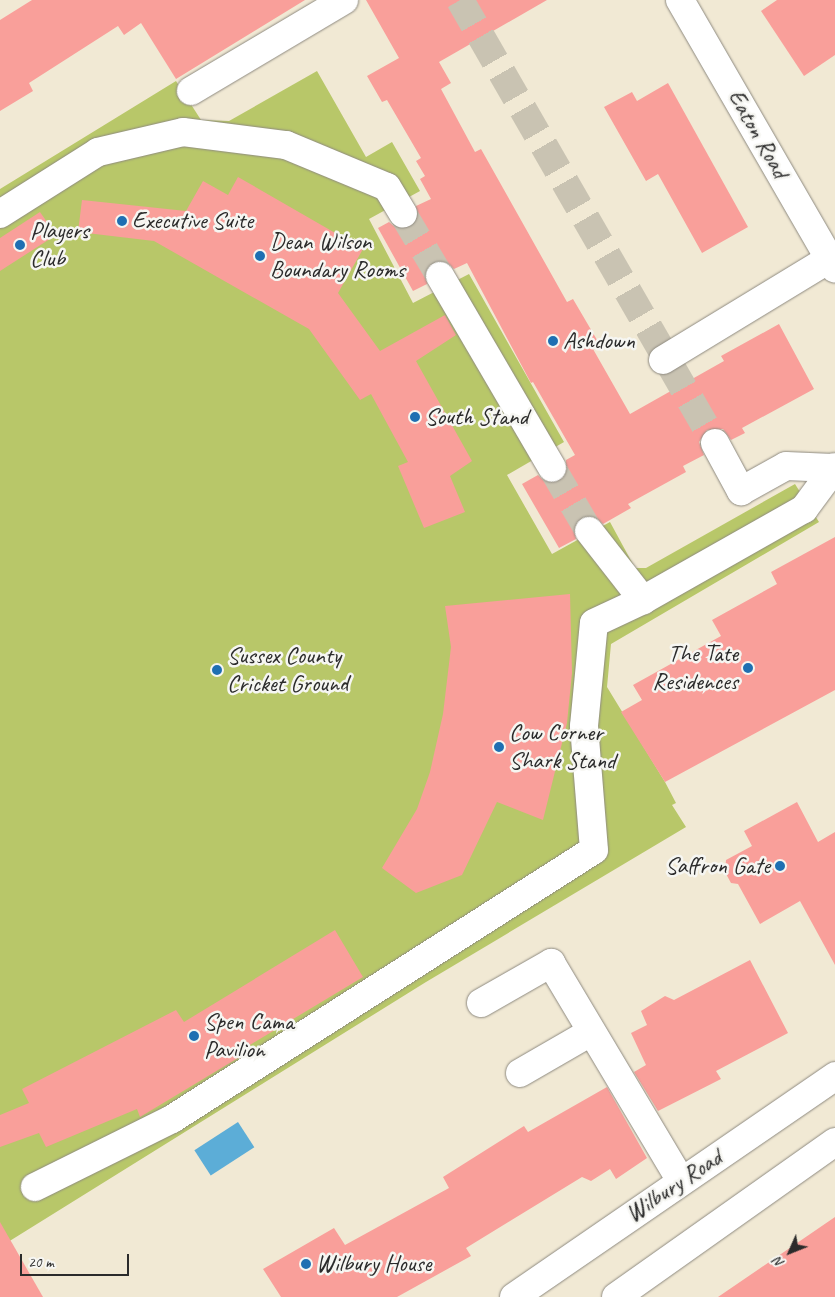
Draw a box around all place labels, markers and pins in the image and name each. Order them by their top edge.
place label: Executive Suite [132,207,253,235]
marker: Executive Suite [116,215,128,227]
place label: Players Club [30,217,89,273]
place label: Dean Wilson Boundary Rooms [270,228,404,284]
marker: Players Club [14,239,26,251]
marker: Dean Wilson Boundary Rooms [254,250,266,262]
place label: Ashdown [563,327,635,355]
marker: Ashdown [547,335,559,347]
place label: South Stand [425,403,529,431]
marker: South Stand [409,411,421,423]
place label: The Tate Residences [652,640,738,696]
place label: Sussex County Cricket Ground [227,642,348,698]
marker: The Tate Residences [742,662,754,674]
marker: Sussex County Cricket Ground [211,664,223,676]
place label: Cow Corner Shark Stand [509,719,617,775]
marker: Cow Corner Shark Stand [493,741,505,753]
place label: Saffron Gate [664,852,770,880]
marker: Saffron Gate [774,860,786,872]
place label: Spen Cama Pavilion [204,1008,294,1064]
marker: Spen Cama Pavilion [188,1030,200,1042]
place label: Wilbury House [316,1250,431,1278]
marker: Wilbury House [300,1258,312,1270]

